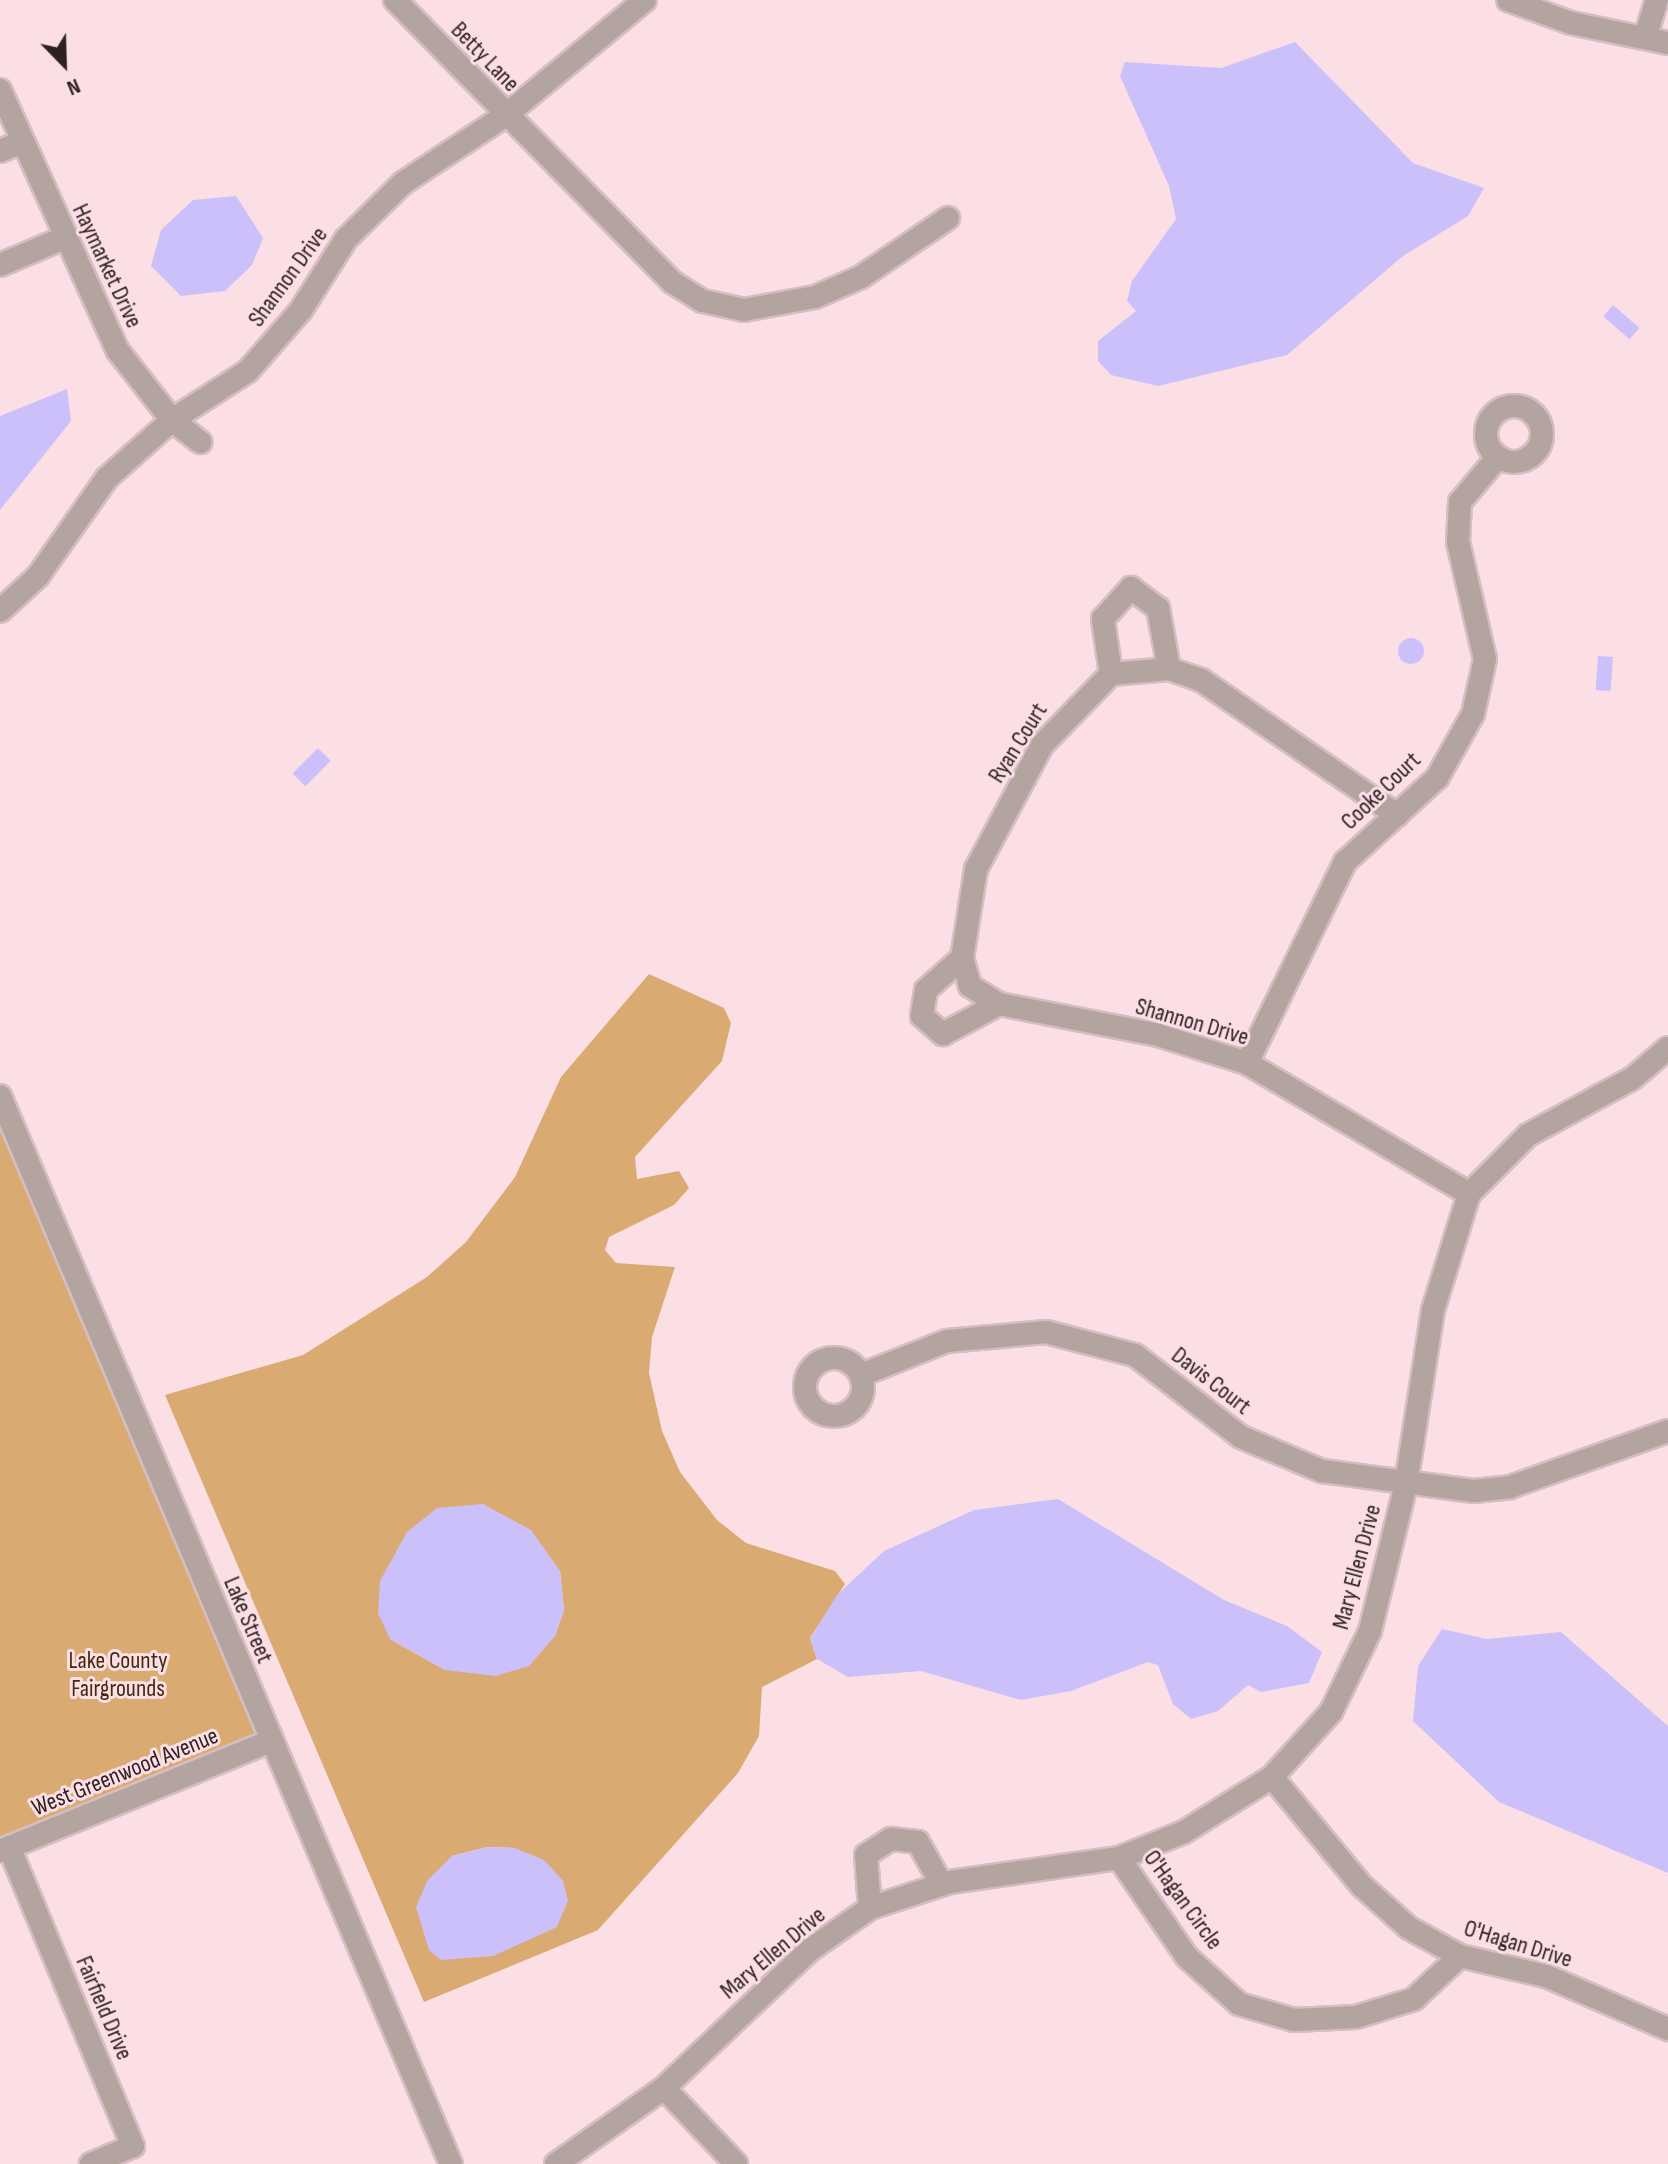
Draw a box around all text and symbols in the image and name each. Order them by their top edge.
street label: Betty Lane [445,16,525,98]
north arrow [24,24,104,104]
text: N [63,72,84,101]
street label: Haymarket Drive [66,199,148,333]
street label: Shannon Drive [242,221,334,333]
street label: Ryan Court [982,698,1054,788]
street label: Cooke Court [1335,746,1427,836]
street label: Shannon Drive [1132,992,1252,1052]
street label: Davis Court [1166,1341,1256,1421]
street label: Mary Ellen Drive [1327,1501,1387,1633]
street label: Lake Street [217,1572,279,1668]
park label: Lake County Fairgrounds [69,1647,167,1703]
street label: West Greenwood Avenue [28,1721,222,1823]
street label: O'Hagan Circle [1137,1845,1229,1955]
street label: Mary Ellen Drive [715,1901,831,2005]
street label: O'Hagan Drive [1460,1914,1576,1974]
street label: Fairfield Drive [69,1952,139,2064]

